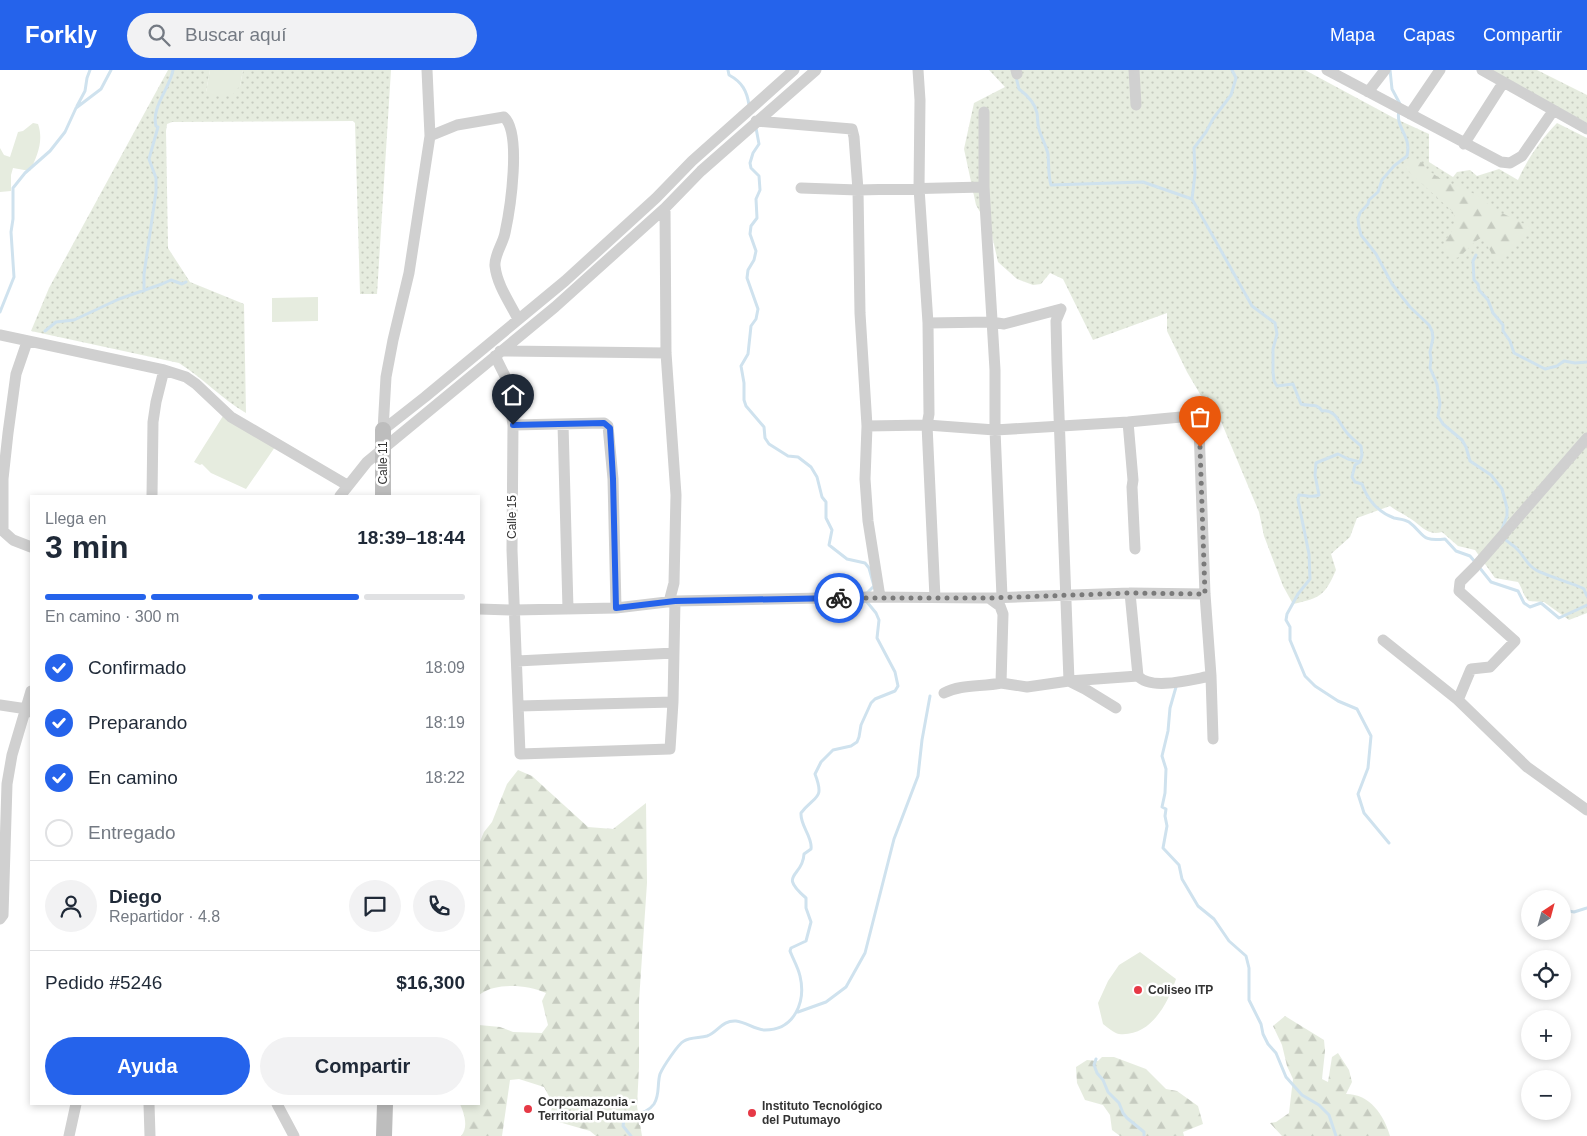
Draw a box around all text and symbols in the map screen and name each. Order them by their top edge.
search box [127,13,477,58]
text: Forkly [25,21,97,48]
icon: search [145,21,173,49]
text: Buscar aquí [185,24,286,45]
text: Mapa [1330,25,1375,45]
text: Capas [1403,25,1455,45]
text: Compartir [1483,25,1562,45]
pin [492,374,534,425]
icon: home [499,381,527,409]
pin [1179,396,1221,447]
icon: bag [1186,403,1214,431]
street label: Calle 11 [376,441,390,485]
street label: Calle 15 [505,495,519,539]
text: Llega en [45,510,106,527]
text: 18:39–18:44 [357,527,465,548]
text: 3 min [45,529,129,565]
courier [814,573,864,623]
icon: bike [825,584,853,612]
text: En camino · 300 m [45,608,179,625]
icon: check [45,654,73,682]
text: Confirmado [88,657,186,678]
text: 18:09 [425,659,465,676]
icon: check [45,709,73,737]
text: Preparando [88,712,187,733]
text: 18:19 [425,714,465,731]
icon: check [45,764,73,792]
text: En camino [88,767,178,788]
text: 18:22 [425,769,465,786]
text: Entregado [88,822,176,843]
button: person [45,880,97,932]
button: chat [349,880,401,932]
button: phone [413,880,465,932]
text: Diego [109,886,162,907]
north arrow [1521,890,1571,940]
map controls [1521,890,1571,1120]
text: Repartidor · 4.8 [109,908,220,925]
button: locate [1521,950,1571,1000]
text: Pedido #5246 [45,972,162,993]
text: $16,300 [396,972,465,993]
place label: Coliseo ITP [1148,983,1213,997]
marker: Coliseo ITP [1132,984,1144,996]
button: + [1521,1010,1571,1060]
button: Ayuda [45,1037,250,1095]
button: Compartir [260,1037,465,1095]
button: − [1521,1070,1571,1120]
place label: Corpoamazonia - Territorial Putumayo [538,1095,654,1123]
place label: Instituto Tecnológico del Putumayo [762,1099,882,1127]
marker: Corpoamazonia - Territorial Putumayo [522,1103,534,1115]
marker: Instituto Tecnológico del Putumayo [746,1107,758,1119]

